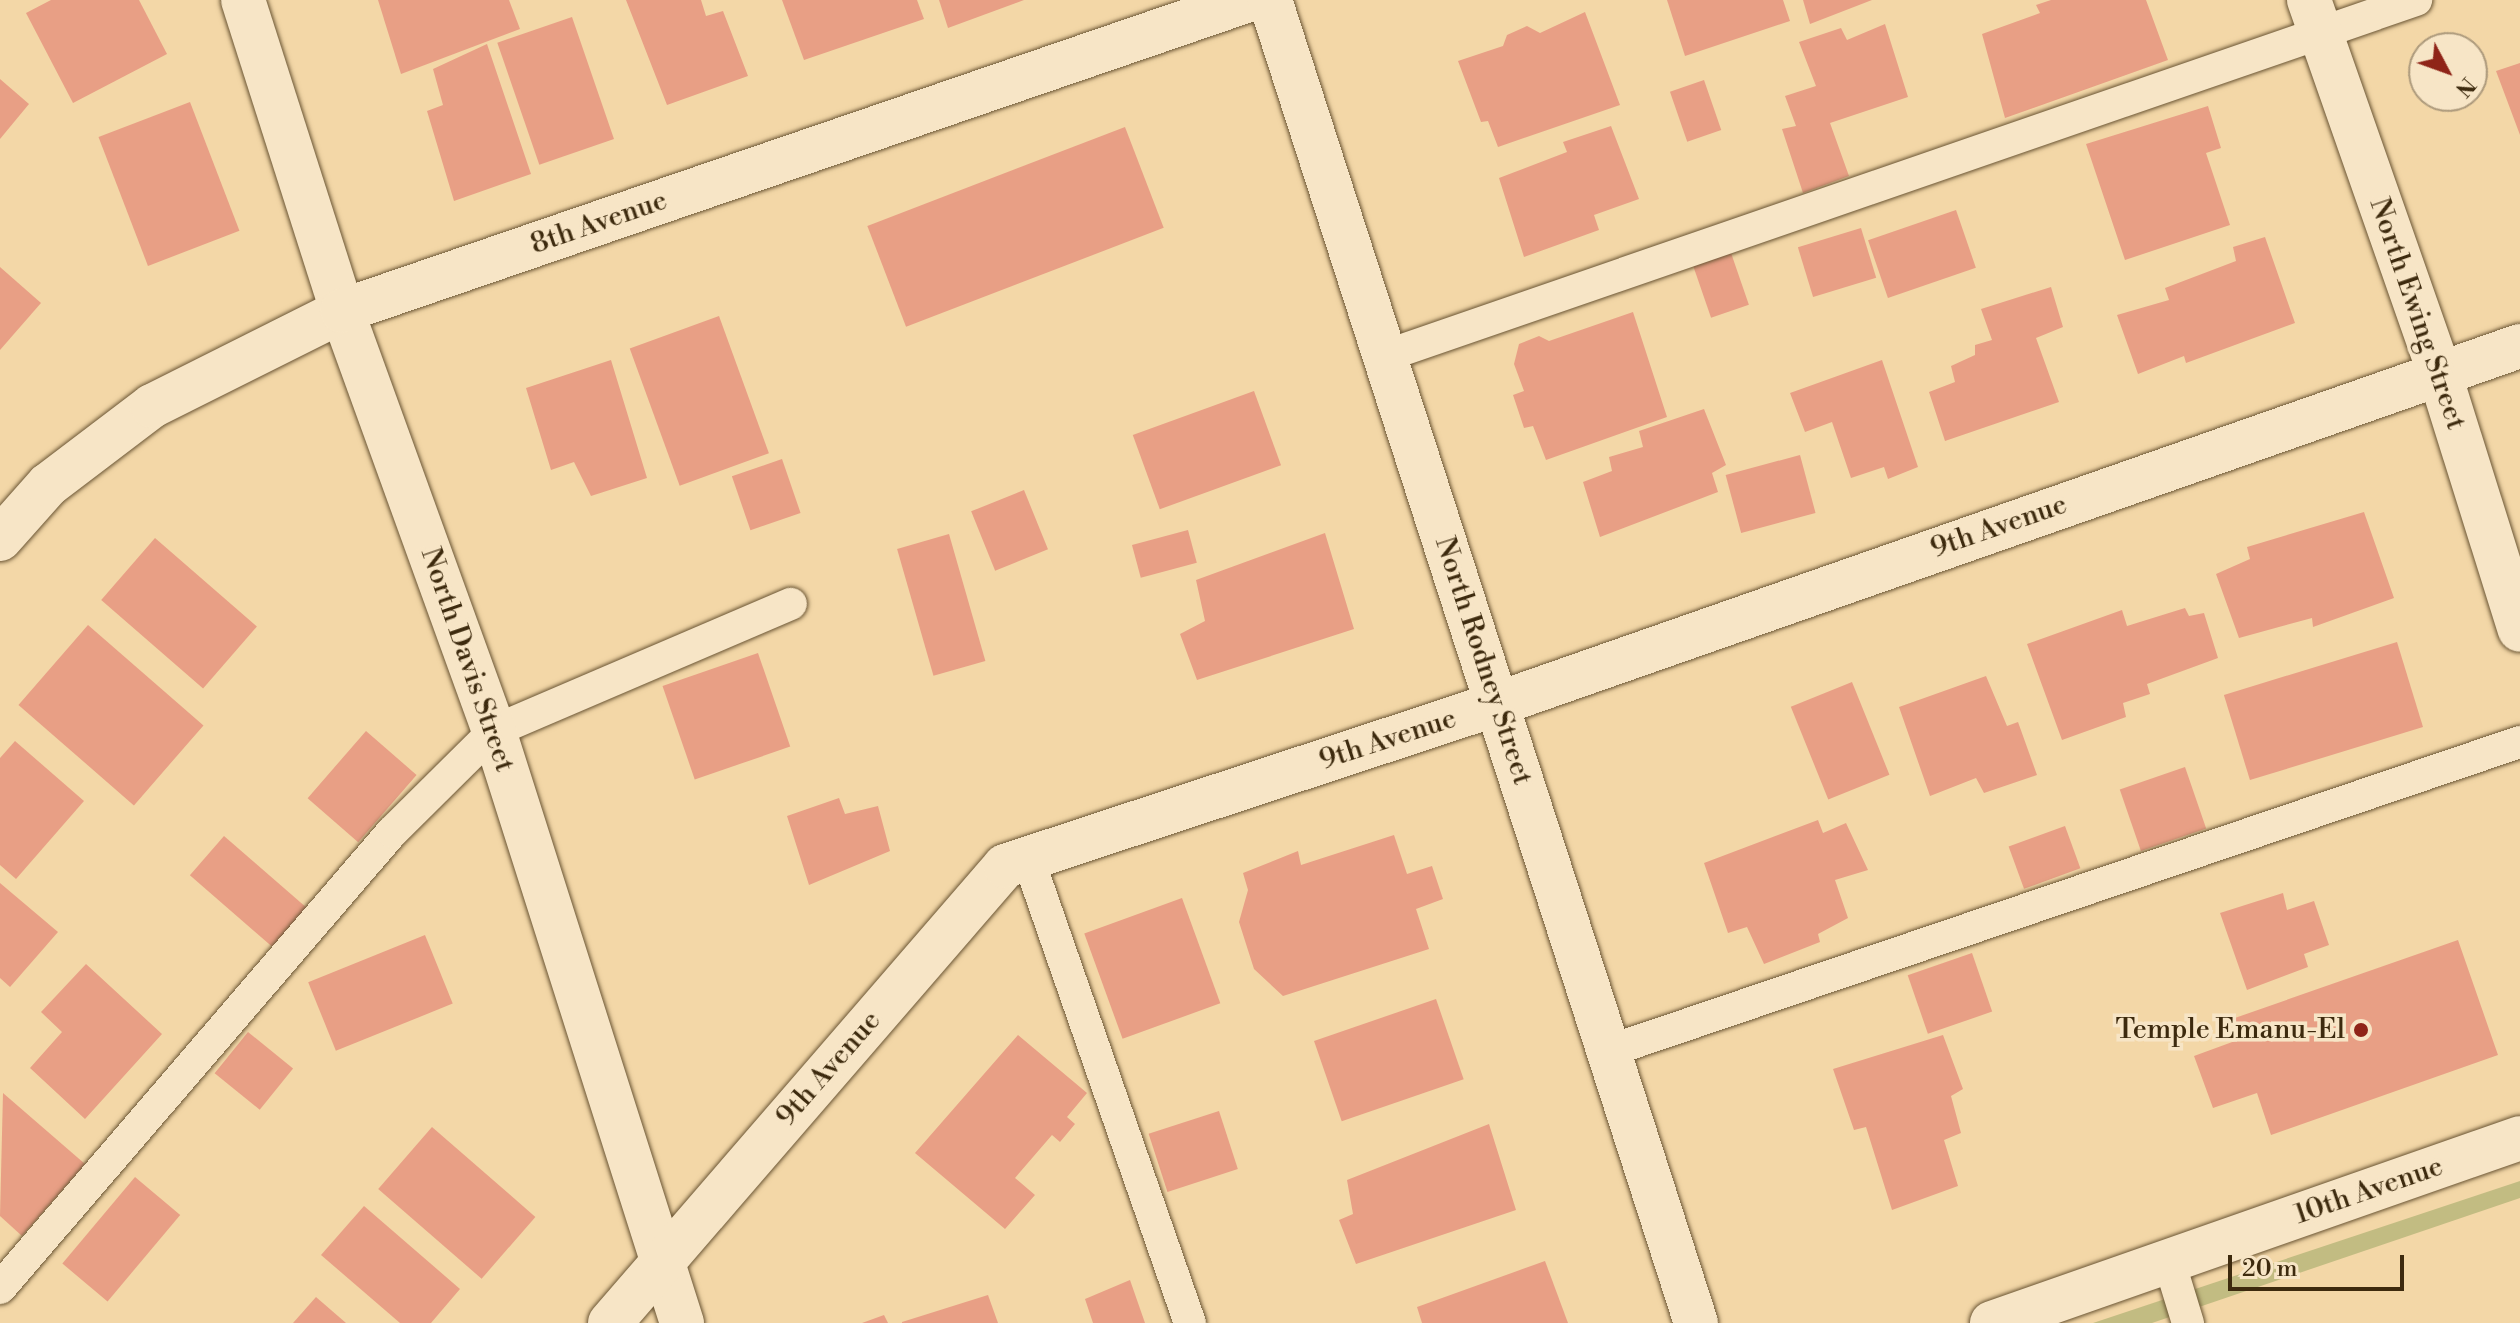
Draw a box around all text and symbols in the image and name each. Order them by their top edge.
north arrow [2408,32,2488,112]
text: N [2449,71,2481,102]
street label: 8th Avenue [526,184,672,262]
street label: North Ewing Street [2362,194,2472,434]
street label: 9th Avenue [1926,488,2072,566]
street label: North Rodney Street [1427,533,1539,789]
street label: North Davis Street [413,544,521,776]
street label: 9th Avenue [1315,702,1461,778]
street label: 9th Avenue [770,1004,888,1134]
place label: Temple Emanu-El [2116,1013,2345,1047]
marker: Temple Emanu-El [2352,1021,2370,1039]
street label: 10th Avenue [2290,1150,2448,1232]
scale bar [2232,1239,2408,1289]
text: 20 m [2242,1254,2298,1284]

